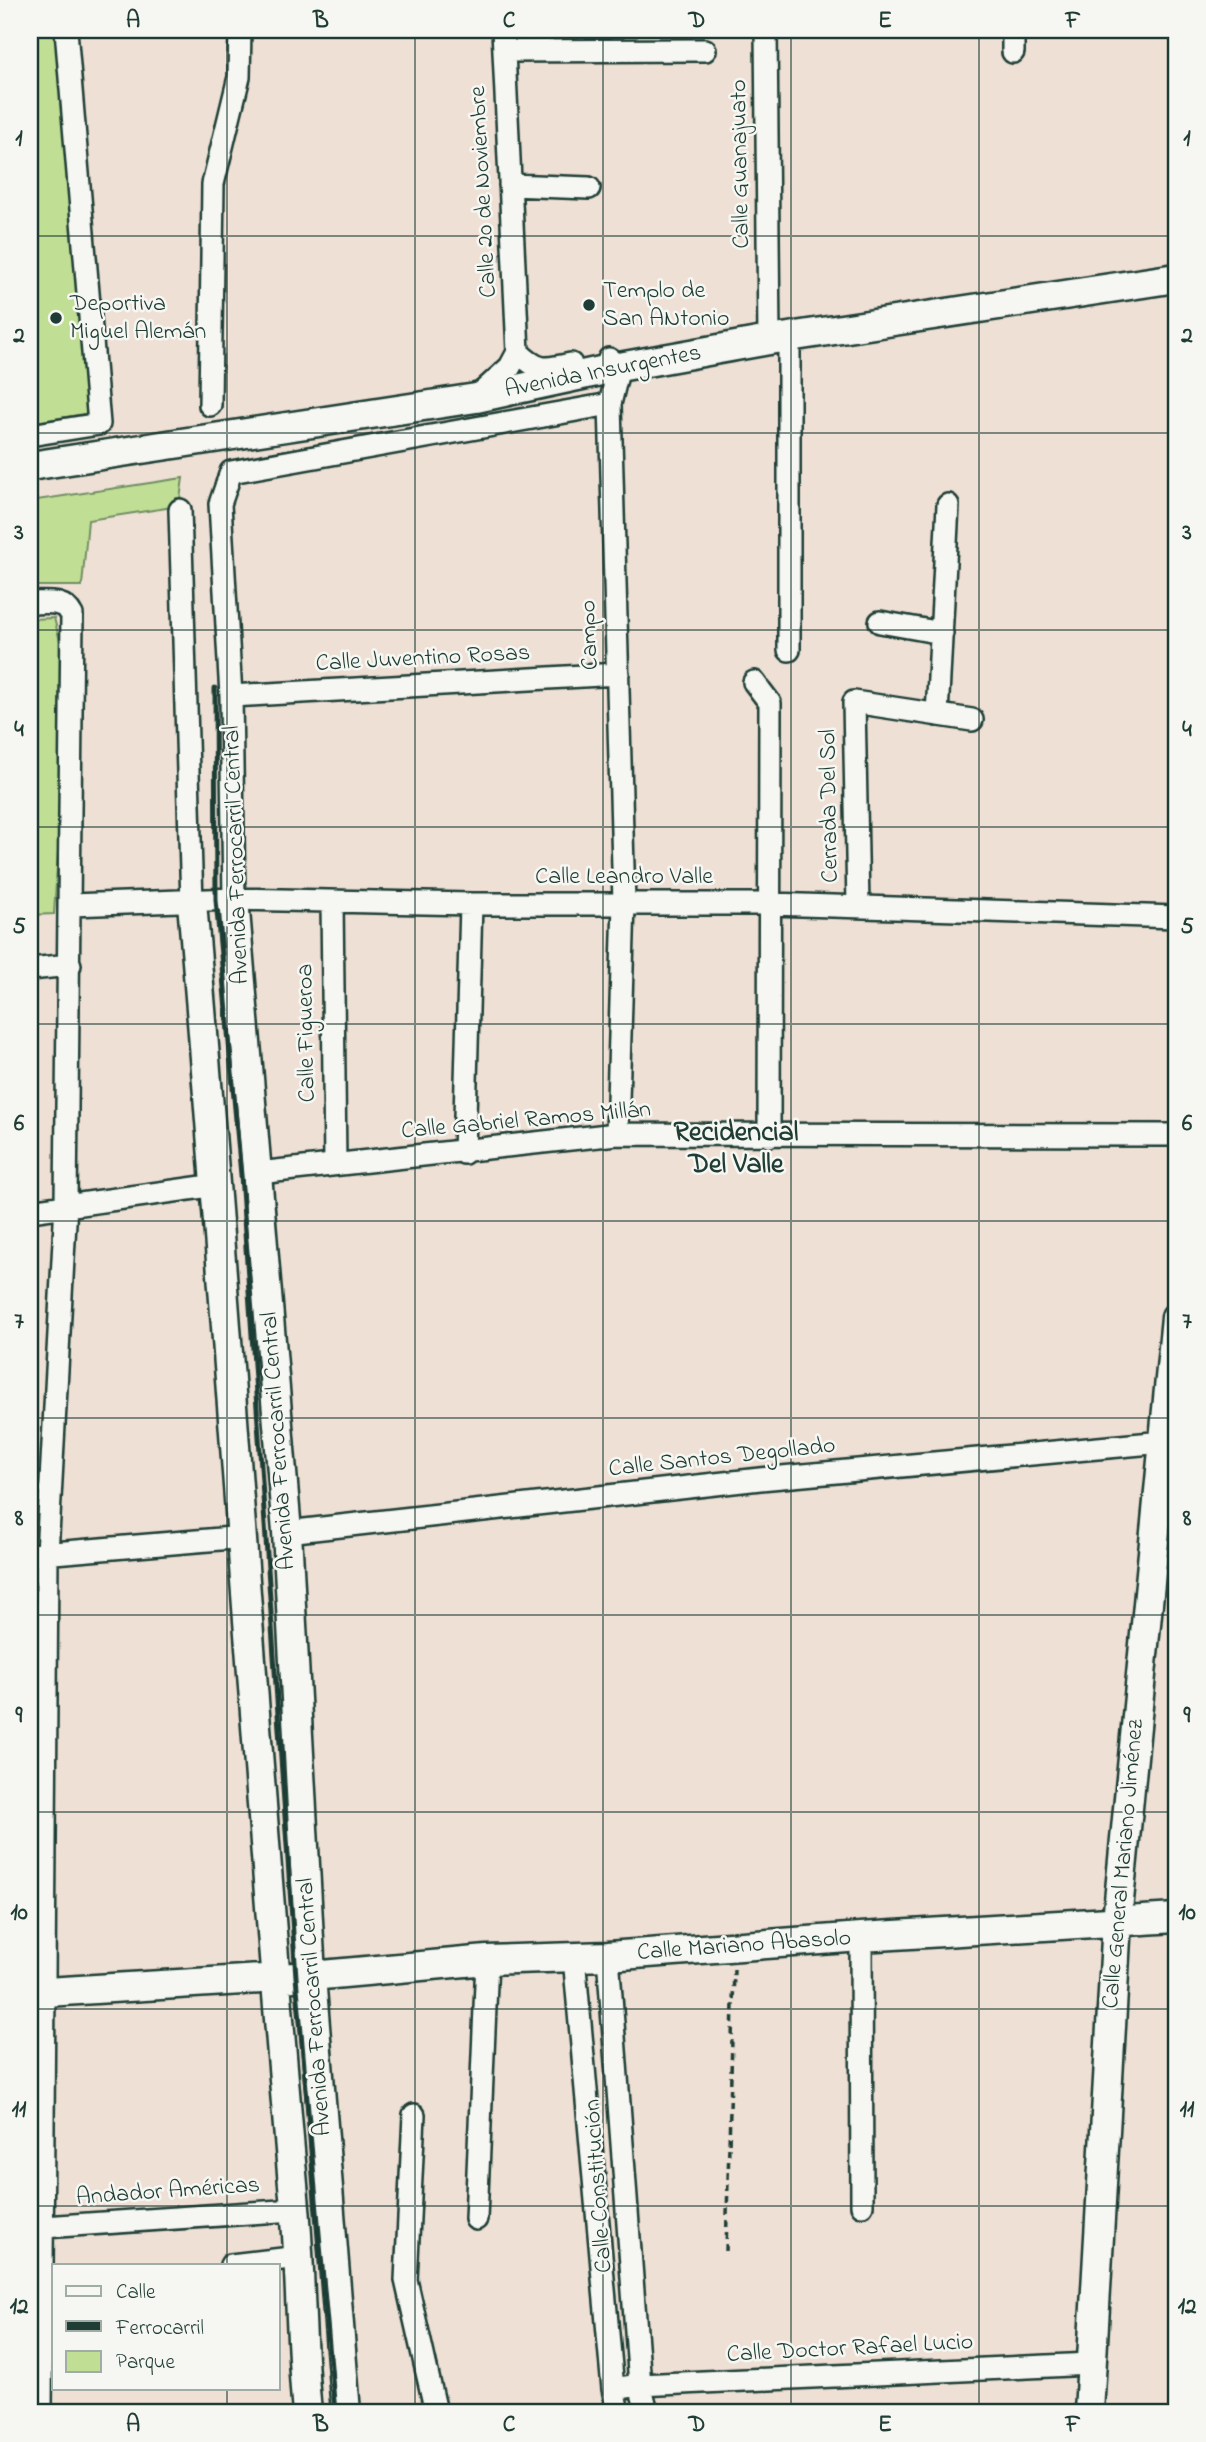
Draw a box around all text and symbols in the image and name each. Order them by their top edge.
text: A [126,5,140,38]
text: B [312,5,329,38]
text: C [503,5,516,38]
text: D [688,5,705,38]
text: E [878,5,892,38]
text: F [1065,5,1081,38]
street label: Calle Guanajuato [722,79,760,249]
street label: Calle 20 de Noviembre [461,85,507,299]
text: 1 [15,123,23,156]
text: 1 [1183,123,1191,156]
place label: Templo de San ANtonio [603,274,729,337]
place label: Deportiva Miguel Alemán [69,287,206,350]
marker: Templo de San ANtonio [581,297,597,313]
marker: Deportiva Miguel Alemán [48,310,64,326]
text: 2 [12,320,25,353]
text: 2 [1180,320,1193,353]
street label: Avenida Insurgentes [502,336,704,408]
text: 3 [13,517,24,550]
text: 3 [1181,517,1192,550]
street label: Campo [571,599,609,671]
street label: Calle Juventino Rosas [315,636,531,682]
text: 4 [14,714,24,747]
text: 4 [1182,714,1192,747]
street label: Avenida Ferrocarril Central [215,725,259,985]
street label: Cerrada Del Sol [811,729,849,883]
street label: Calle Leandro Valle [535,860,713,895]
text: 5 [12,911,26,944]
text: 5 [1180,911,1194,944]
street label: Calle Figueroa [288,963,326,1103]
street label: Calle Gabriel Ramos Millán [400,1093,652,1149]
text: 6 [14,1108,25,1141]
text: 6 [1182,1108,1193,1141]
district label: Recidencial Del Valle [674,1113,799,1186]
text: 7 [14,1306,24,1339]
text: 7 [1182,1306,1192,1339]
street label: Avenida Ferrocarril Central [253,1311,305,1571]
street label: Calle Santos Degollado [607,1429,837,1487]
text: 8 [14,1503,24,1536]
text: 8 [1182,1503,1192,1536]
text: 9 [15,1700,24,1733]
text: 9 [1183,1700,1192,1733]
street label: Calle General Mariano Jiménez [1094,1717,1154,2010]
street label: Avenida Ferrocarril Central [289,1877,341,2137]
text: 10 [10,1897,28,1930]
text: 10 [1178,1897,1196,1930]
street label: Calle Mariano Abasolo [636,1921,852,1971]
text: 11 [12,2094,27,2127]
text: 11 [1180,2094,1195,2127]
street label: Calle Constitución [575,2098,623,2274]
street label: Andador Américas [75,2168,261,2216]
legend [52,2264,280,2390]
text: Calle [116,2278,156,2308]
text: 12 [10,2291,29,2324]
text: 12 [1178,2291,1197,2324]
text: Ferrocarril [115,2314,204,2344]
street label: Calle Doctor Rafael Lucio [726,2325,974,2373]
text: Parque [116,2348,175,2378]
text: A [126,2409,140,2442]
text: B [312,2409,329,2442]
text: C [503,2409,516,2442]
text: D [688,2409,705,2442]
text: E [878,2409,892,2442]
text: F [1065,2409,1081,2442]

